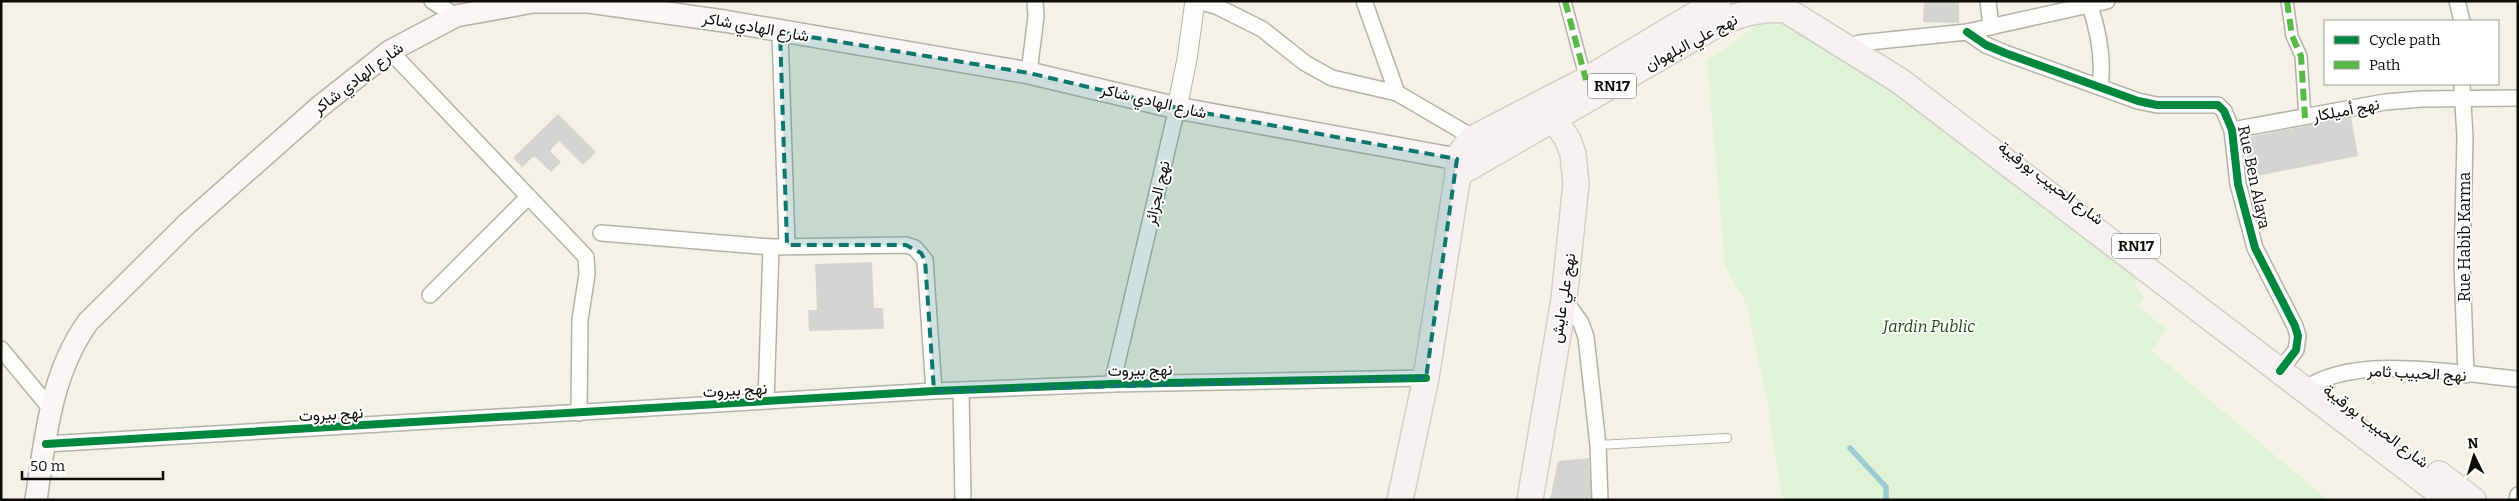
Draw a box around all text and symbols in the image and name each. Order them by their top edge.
street label: شارع الهادي شاكر [699,8,811,50]
street label: نهج علي البلهوان [1641,10,1743,78]
legend [2324,20,2499,85]
text: Cycle path [2369,31,2441,49]
street label: شارع الهادي شاكر [308,38,409,122]
text: Path [2369,56,2401,74]
road number: RN17 [1588,74,1636,98]
street label: شارع الهادي شاكر [1097,79,1209,126]
street label: نهج أميلكار [2310,94,2381,128]
street label: Rue Ben Alaya [2234,124,2274,231]
street label: شارع الحبيب بورقيبة [1993,137,2108,230]
street label: نهج الجزائر [1140,159,1176,229]
street label: Rue Habib Karma [2455,172,2474,302]
road number: RN17 [2112,234,2160,258]
street label: نهج علي عايش [1546,252,1583,345]
park label: Jardin Public [1881,317,1975,336]
street label: نهج بيروت [1107,360,1173,382]
street label: نهج الحبيب ثامر [2366,361,2467,387]
street label: نهج بيروت [702,379,768,403]
street label: شارع الحبيب بورقيبة [2318,380,2433,473]
street label: نهج بيروت [298,403,364,427]
north arrow [2449,431,2499,481]
text: N [2467,435,2479,452]
scale bar [22,448,164,480]
text: 50 m [30,457,66,475]

